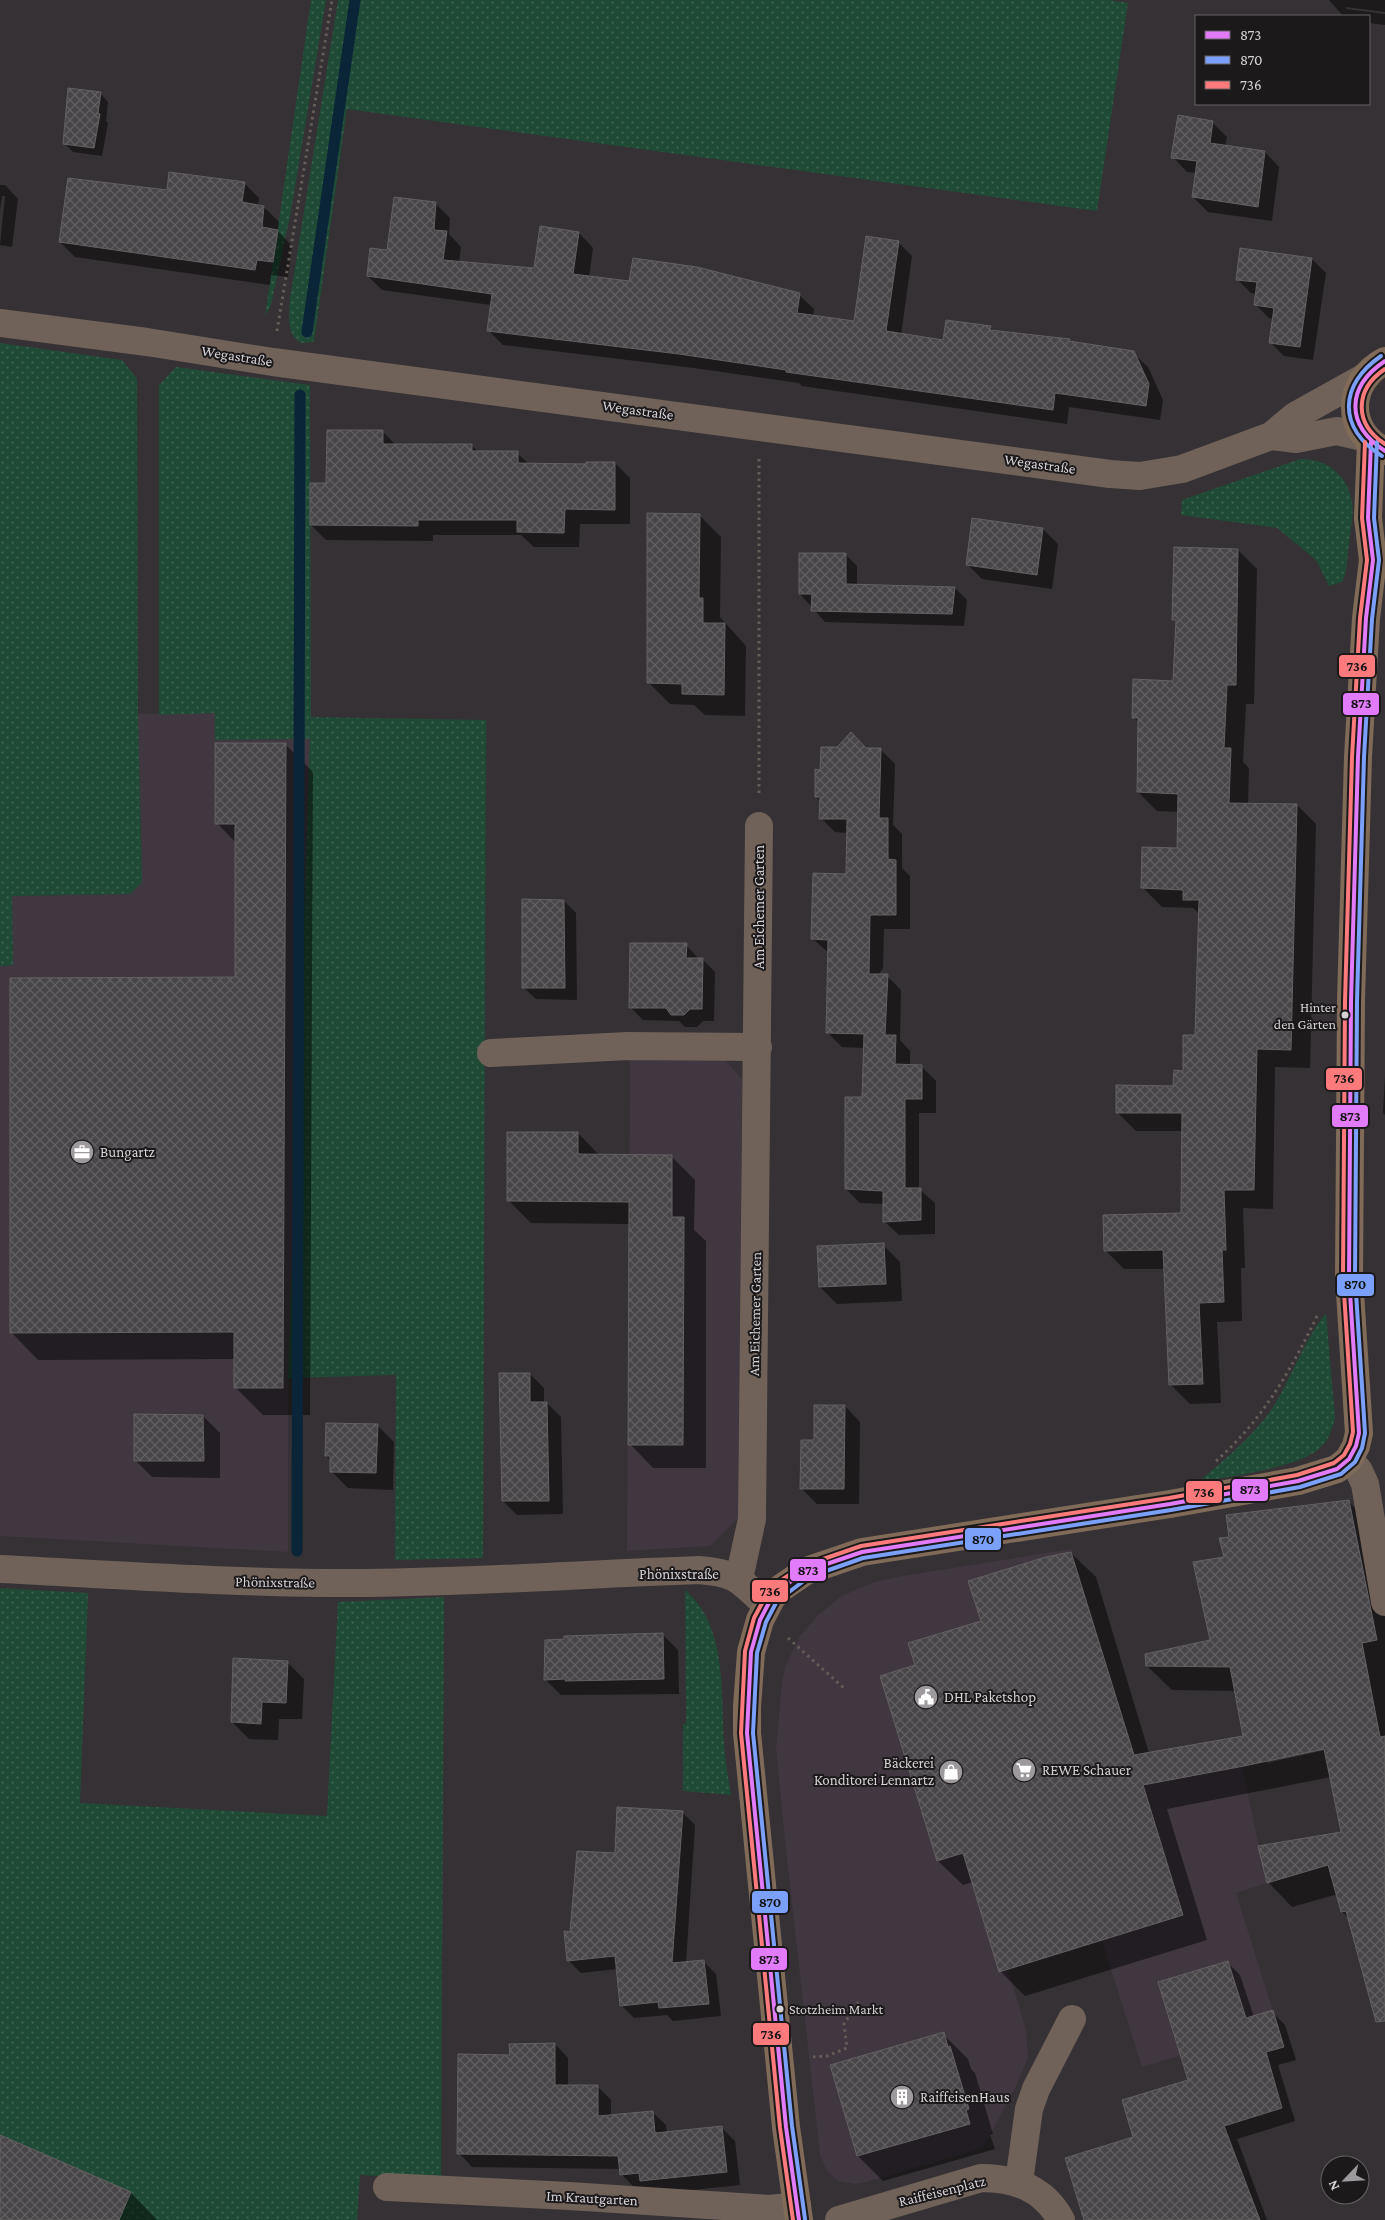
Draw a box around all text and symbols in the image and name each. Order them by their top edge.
legend [1195,15,1370,105]
text: 873 [1240,27,1261,43]
text: 870 [1240,52,1263,68]
text: 736 [1240,77,1262,93]
street label: Wegastraße [200,342,274,371]
street label: Wegastraße [601,397,675,424]
street label: Wegastraße [1003,451,1077,478]
line badge: 736 [1338,654,1376,678]
text: 736 [1346,658,1368,674]
line badge: 873 [1342,692,1380,716]
text: 873 [1350,695,1372,711]
street label: Am Eichemer Garten [751,845,767,969]
place label: Hinter den Gärten [1274,999,1336,1032]
marker: Hinter den Gärten [1340,1010,1350,1020]
line badge: 736 [1325,1067,1363,1091]
text: 736 [1333,1070,1355,1086]
line badge: 873 [1331,1104,1369,1128]
text: 873 [1339,1108,1361,1124]
office icon: Bungartz [69,1139,95,1165]
place label: Bungartz [100,1144,155,1161]
street label: Am Eichemer Garten [746,1252,764,1376]
line badge: 870 [1336,1273,1375,1297]
text: 870 [1344,1276,1366,1292]
line badge: 873 [1231,1478,1269,1502]
line badge: 736 [1185,1480,1223,1504]
text: 873 [1239,1481,1261,1497]
text: 736 [1193,1484,1215,1500]
line badge: 870 [964,1527,1002,1551]
text: 870 [972,1531,994,1547]
line badge: 873 [789,1558,827,1582]
text: 873 [797,1562,819,1578]
street label: Phönixstraße [639,1566,719,1582]
street label: Phönixstraße [235,1573,315,1591]
line badge: 736 [751,1579,789,1603]
text: 736 [759,1583,781,1599]
public building icon: DHL Paketshop [913,1684,939,1710]
place label: DHL Paketshop [944,1689,1036,1706]
place label: Bäckerei Konditorei Lennartz [814,1755,934,1788]
supermarket icon: REWE Schauer [1011,1757,1037,1783]
shop icon: Bäckerei Konditorei Lennartz [938,1759,964,1785]
place label: REWE Schauer [1042,1762,1132,1778]
line badge: 870 [751,1890,789,1914]
text: 870 [759,1894,781,1910]
line badge: 873 [750,1947,788,1971]
text: 873 [758,1951,780,1967]
place label: Stotzheim Markt [789,2001,883,2017]
marker: Stotzheim Markt [775,2004,785,2014]
line badge: 736 [752,2022,790,2046]
text: 736 [760,2026,782,2042]
building icon: RaiffeisenHaus [889,2084,915,2110]
place label: RaiffeisenHaus [920,2089,1010,2105]
north arrow [1320,2155,1370,2205]
street label: Raiffeisenplatz [897,2172,987,2210]
text: N [1324,2177,1342,2193]
street label: Im Krautgarten [546,2188,638,2209]

